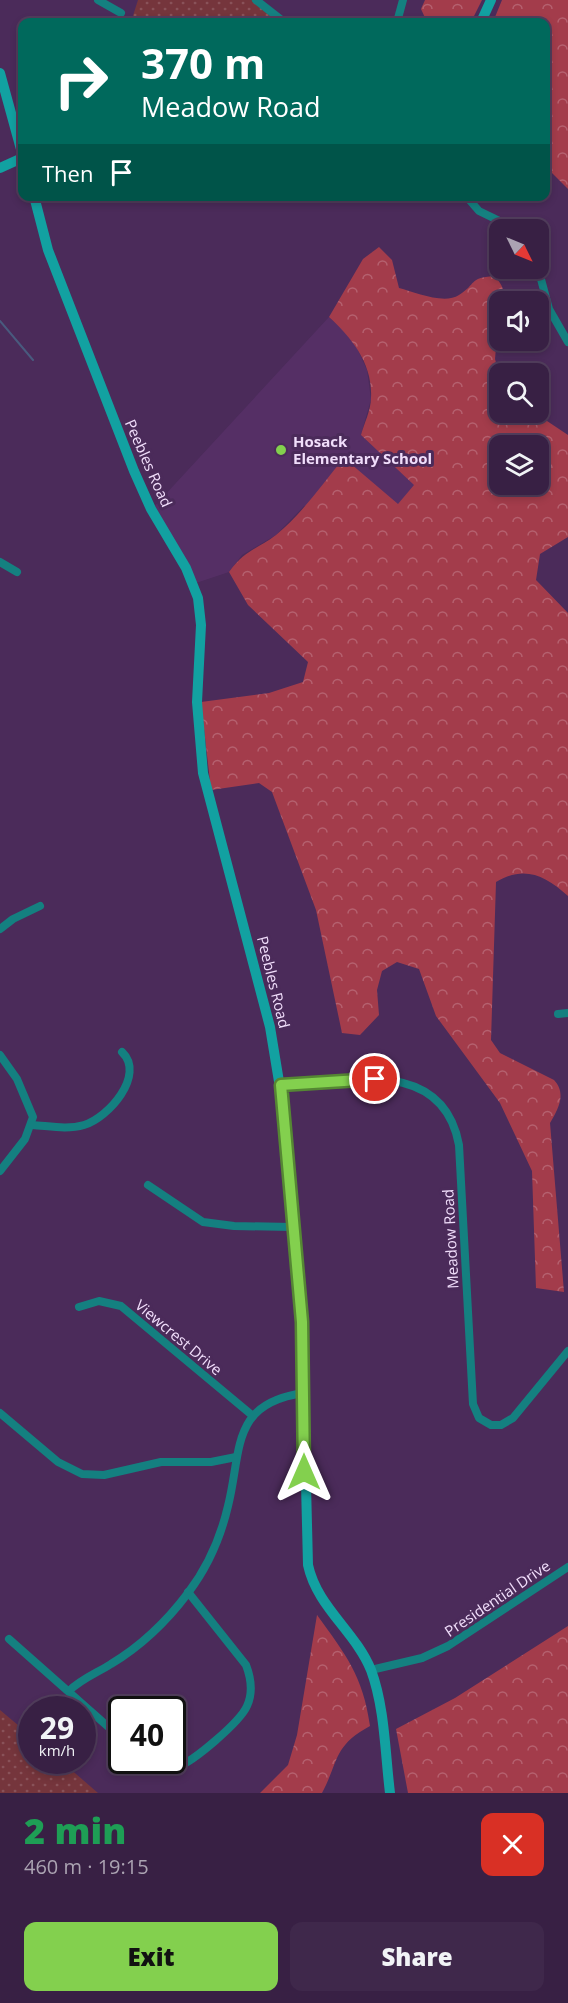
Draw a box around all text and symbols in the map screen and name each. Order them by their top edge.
text: 370 m [141,34,265,91]
icon: right [42,42,120,120]
text: Meadow Road [141,88,321,125]
icon: arrive [105,156,138,189]
text: Then [42,158,93,188]
north arrow [489,219,549,279]
map controls [489,219,549,495]
button: sound [489,291,549,351]
button: search [489,363,549,423]
street label: Peebles Road [121,416,177,510]
place label: Hosack Elementary School [293,431,432,468]
button: layers [489,435,549,495]
marker: Hosack Elementary School [274,443,288,457]
street label: Peebles Road [253,934,295,1030]
pin [349,1053,400,1104]
icon: arrive [358,1062,391,1095]
street label: Meadow Road [437,1189,463,1289]
street label: Viewcrest Drive [131,1295,227,1379]
position arrow [272,1440,336,1504]
street label: Presidential Drive [440,1555,554,1641]
speed limit sign: 40 [108,1696,186,1774]
text: 29 [40,1707,74,1748]
text: km/h [39,1740,75,1760]
text: 2 min [24,1806,126,1855]
button: close [481,1813,544,1876]
text: 460 m · 19:15 [24,1853,149,1880]
button: Exit [24,1922,278,1991]
button: Share [290,1922,544,1991]

